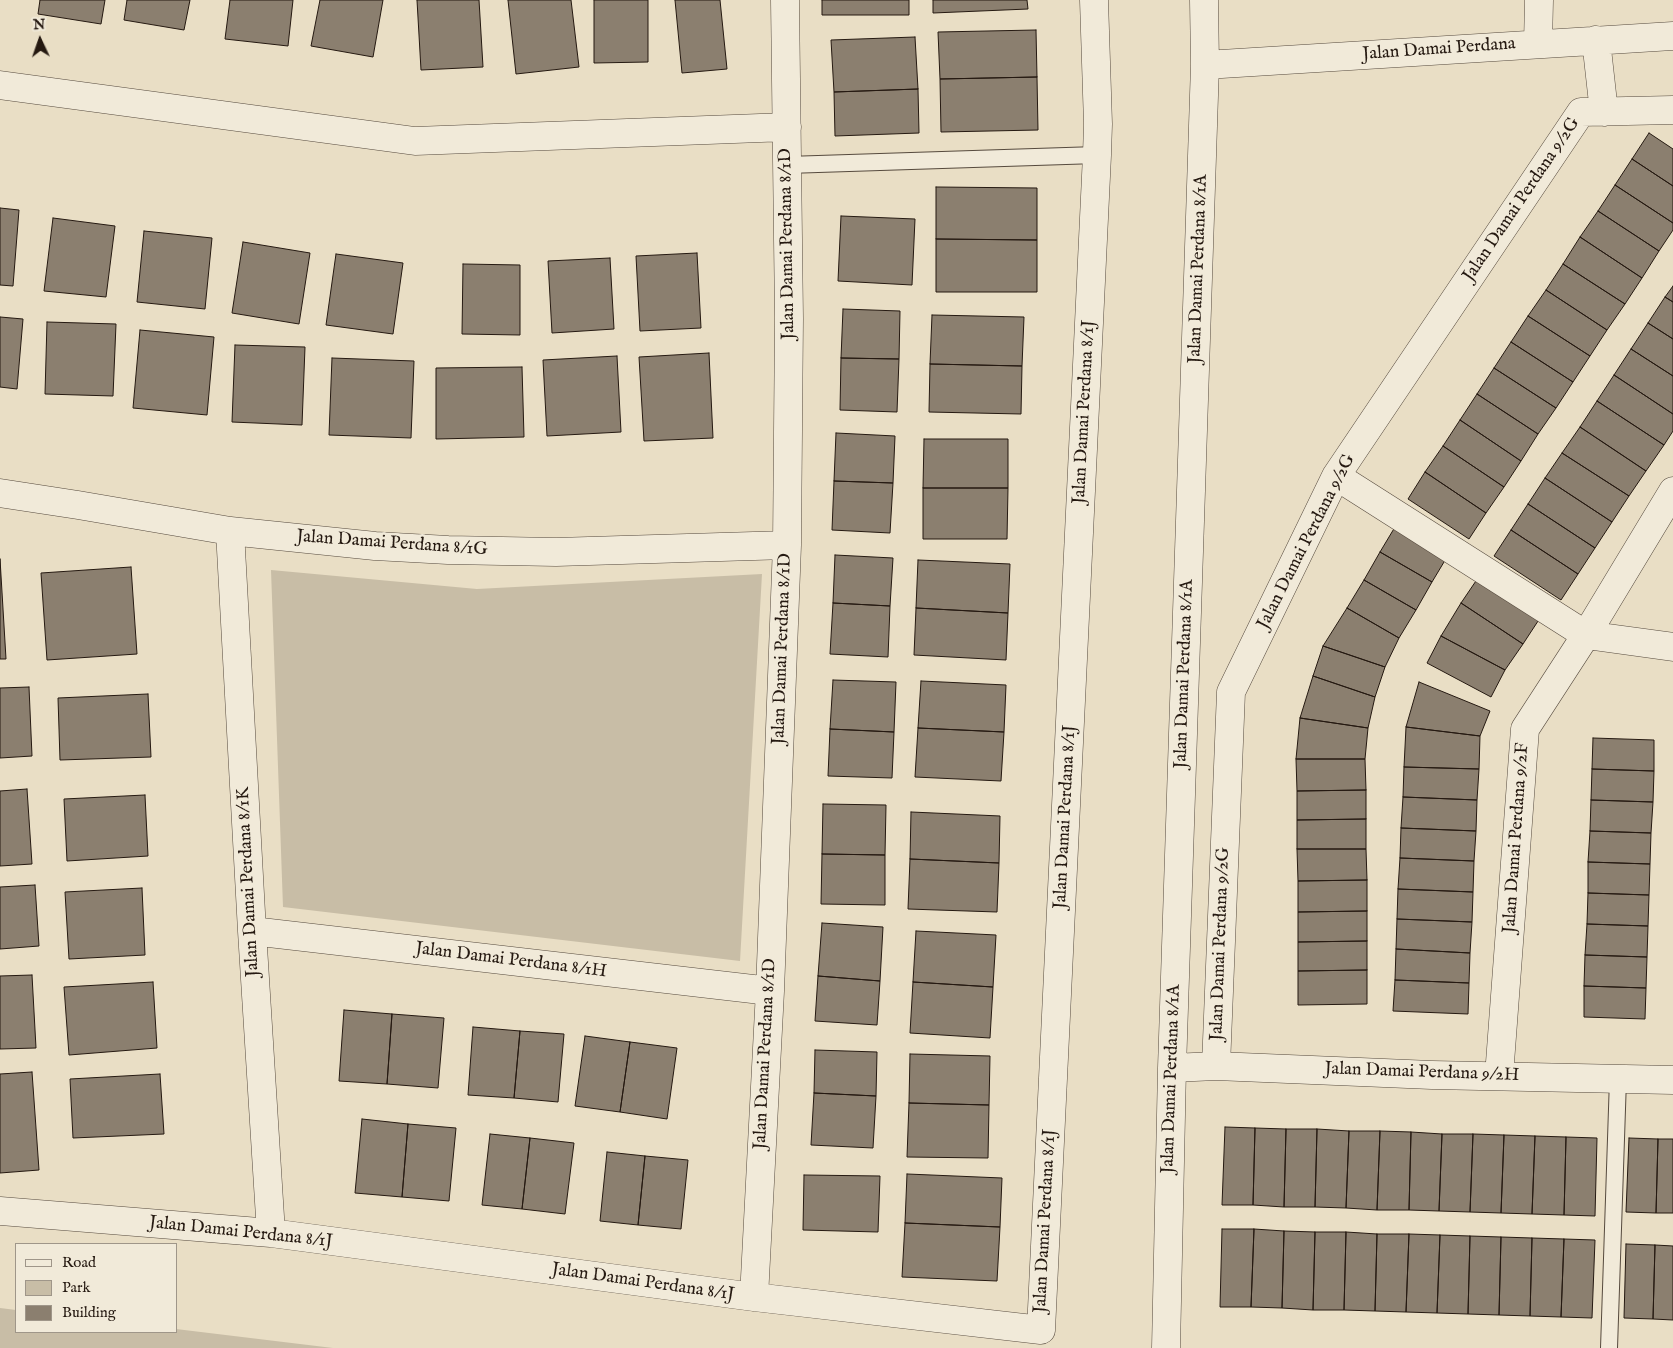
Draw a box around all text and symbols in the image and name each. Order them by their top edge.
north arrow [15,15,65,65]
text: N [33,16,46,34]
street label: Jalan Damai Perdana [1362,34,1516,66]
street label: Jalan Damai Perdana 9/2G [1459,114,1585,286]
street label: Jalan Damai Perdana 8/1D [776,148,800,340]
street label: Jalan Damai Perdana 8/1A [1185,174,1213,364]
street label: Jalan Damai Perdana 8/1J [1069,319,1101,505]
street label: Jalan Damai Perdana 9/2G [1253,451,1361,633]
street label: Jalan Damai Perdana 8/1G [296,527,488,561]
street label: Jalan Damai Perdana 8/1D [769,553,797,745]
street label: Jalan Damai Perdana 8/1A [1171,579,1199,769]
street label: Jalan Damai Perdana 8/1J [1050,724,1082,910]
street label: Jalan Damai Perdana 9/2F [1500,742,1534,934]
street label: Jalan Damai Perdana 8/1K [233,786,265,978]
street label: Jalan Damai Perdana 9/2G [1207,847,1235,1041]
street label: Jalan Damai Perdana 8/1H [414,939,608,983]
street label: Jalan Damai Perdana 8/1D [750,958,782,1150]
street label: Jalan Damai Perdana 8/1A [1158,984,1186,1174]
street label: Jalan Damai Perdana 9/2H [1324,1059,1520,1087]
street label: Jalan Damai Perdana 8/1J [1030,1128,1062,1314]
street label: Jalan Damai Perdana 8/1J [148,1213,334,1253]
legend [15,1243,178,1333]
text: Road [62,1253,96,1272]
street label: Jalan Damai Perdana 8/1J [550,1259,736,1307]
text: Park [62,1278,91,1297]
text: Building [62,1303,116,1322]

